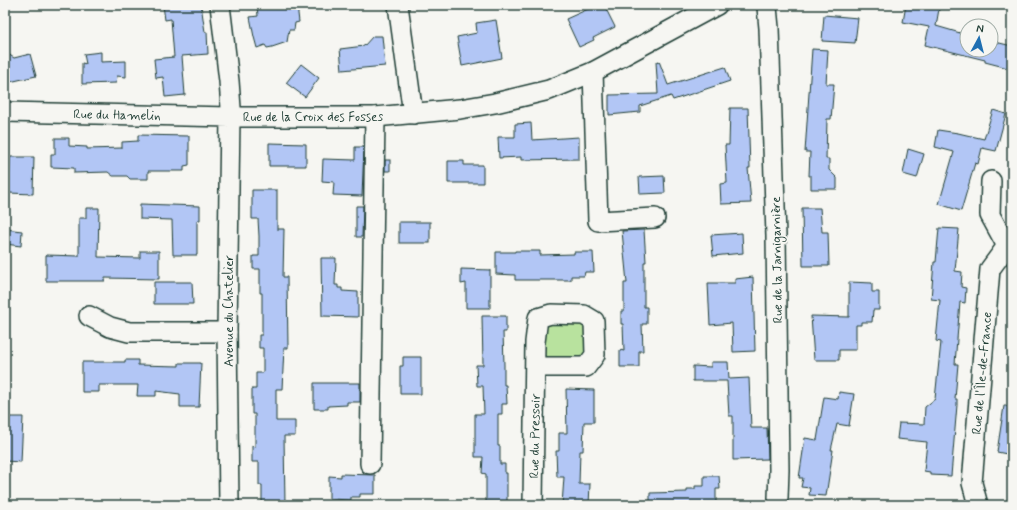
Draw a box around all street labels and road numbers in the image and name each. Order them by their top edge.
street label: Rue du Hamelin [73,106,161,125]
street label: Rue de la Croix des Fosses [243,109,383,126]
street label: Rue de la Jarnigarnière [768,196,788,324]
street label: Avenue du Chatelier [221,254,238,367]
street label: Rue de l'Île-de-France [969,311,996,435]
street label: Rue du Pressoir [526,393,545,479]

